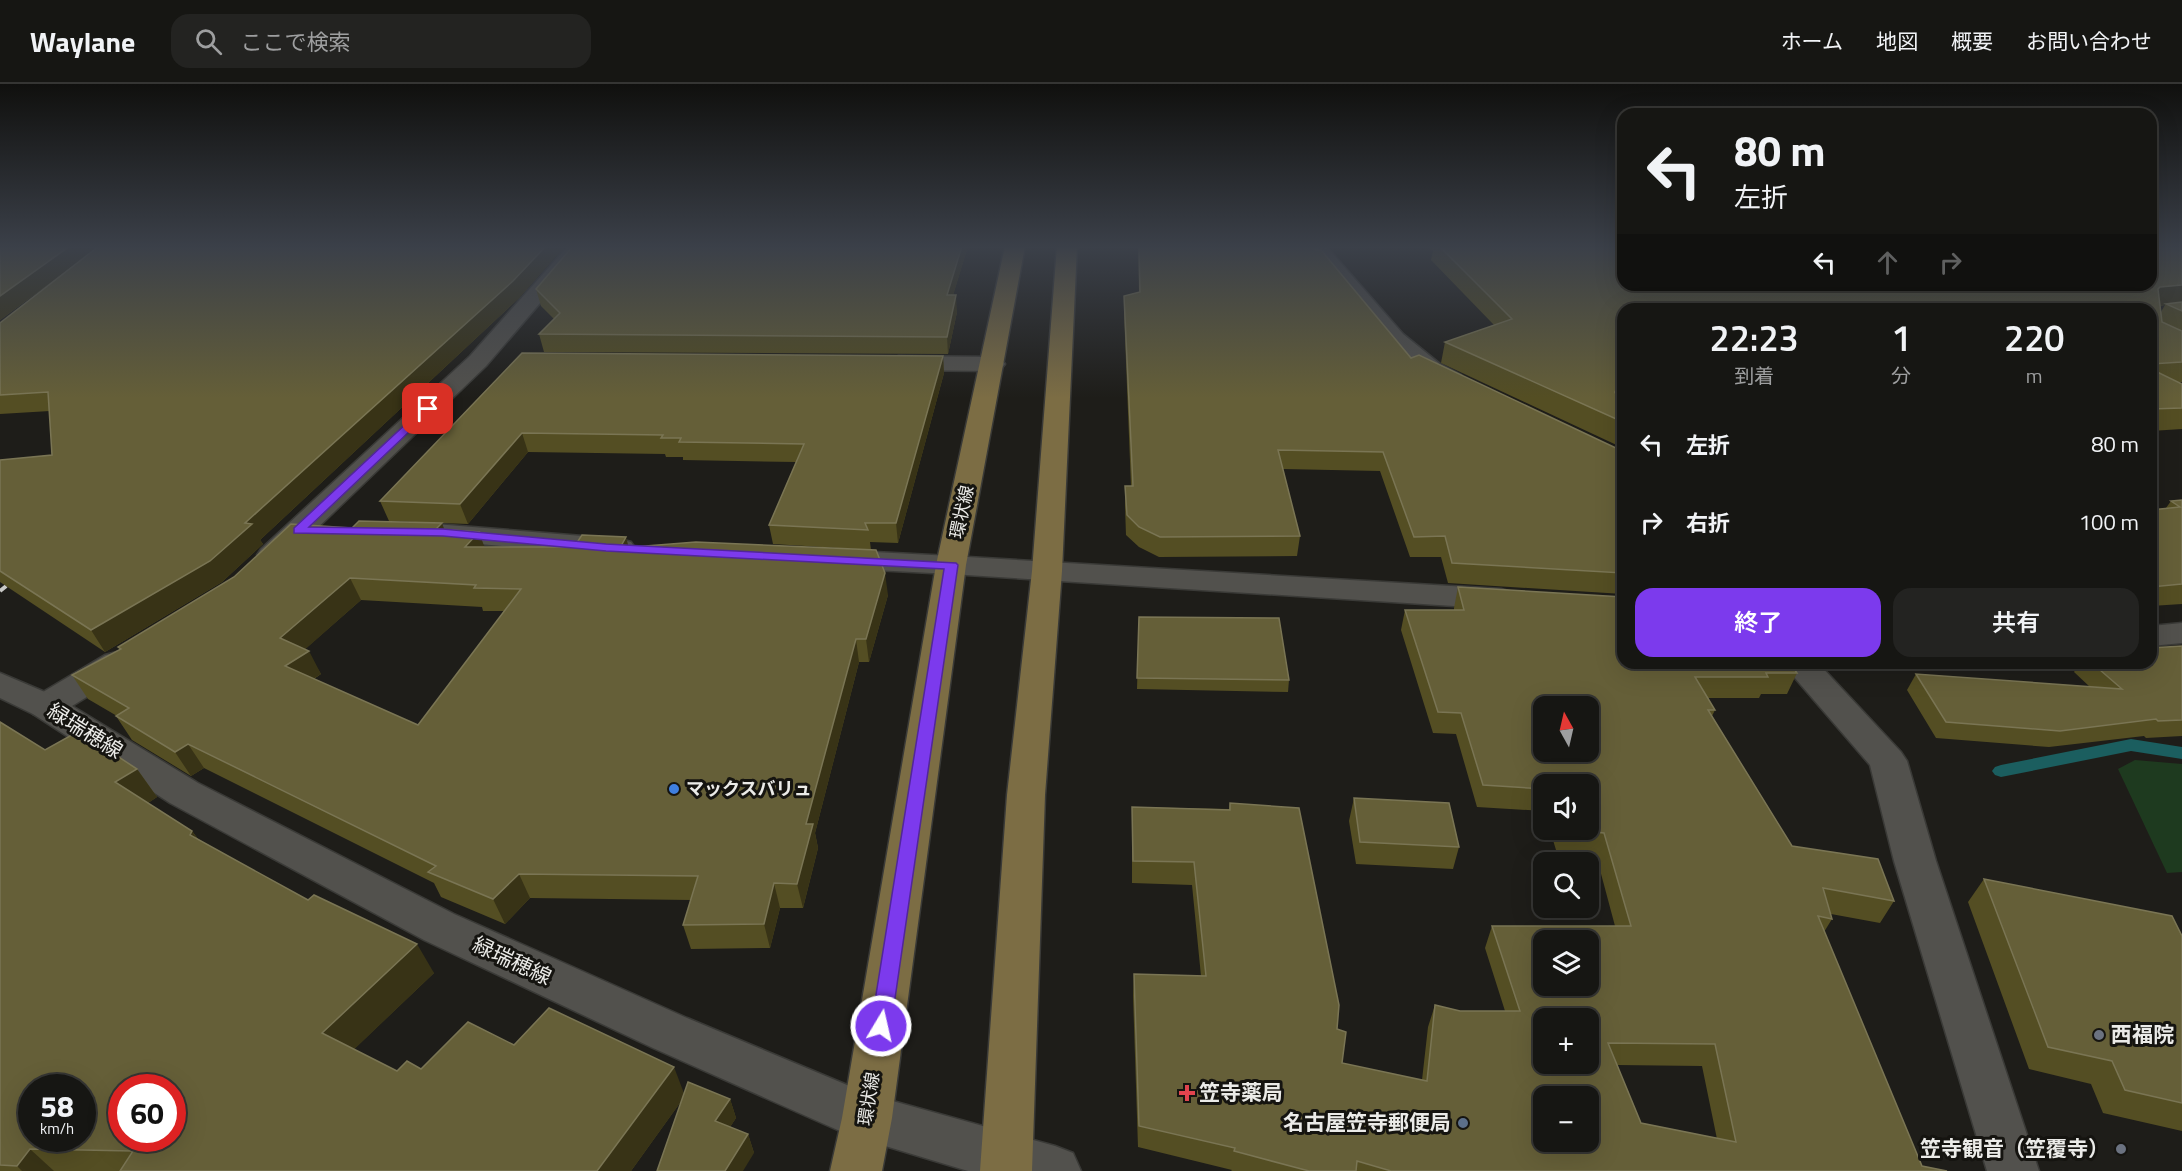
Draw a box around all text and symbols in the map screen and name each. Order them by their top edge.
search box [171,14,591,68]
text: Waylane [30,20,135,63]
icon: search [192,25,225,58]
text: ここで検索 [240,25,350,59]
text: ホーム [1781,25,1843,57]
text: 地図 [1876,25,1918,57]
text: 概要 [1951,25,1993,57]
text: お問い合わせ [2026,25,2152,57]
text: 80 m [1734,118,1826,182]
icon: left [1635,132,1713,210]
text: 左折 [1734,176,1788,217]
icon: left [1808,246,1841,279]
icon: ahead [1871,246,1904,279]
icon: right [1934,246,1967,279]
text: 22:23 [1710,310,1799,365]
text: 1 [1891,310,1911,365]
text: 220 [2004,310,2064,365]
text: 到着 [1734,360,1774,391]
text: 分 [1891,360,1911,391]
text: m [2026,360,2043,391]
pin [402,383,453,434]
icon: arrive [411,392,444,425]
text: 80 m [2091,427,2139,461]
icon: left [1635,428,1668,461]
text: 左折 [1686,428,1730,462]
street label: 環状線 [943,483,980,541]
text: 100 m [2079,505,2139,539]
icon: right [1635,506,1668,539]
text: 右折 [1686,506,1730,540]
button: 終了 [1635,588,1881,657]
button: 共有 [1893,588,2139,657]
street label: 緑瑞穂線 [41,694,130,766]
north arrow [1533,696,1599,762]
map controls [1533,696,1599,1152]
button: sound [1533,774,1599,840]
place label: マックスバリュ [686,775,811,802]
marker: マックスバリュ [667,782,681,796]
button: search [1533,852,1599,918]
street label: 緑瑞穂線 [468,928,557,992]
button: layers [1533,930,1599,996]
position arrow [849,994,913,1058]
button: + [1533,1008,1599,1074]
place label: 西福院 [2111,1018,2174,1050]
marker: 西福院 [2092,1028,2106,1042]
street label: 環状線 [851,1070,886,1128]
speed limit sign: 60 [108,1074,186,1152]
place label: 笠寺薬局 [1199,1076,1283,1108]
text: 58 [40,1083,74,1129]
marker: 笠寺薬局 [1180,1086,1194,1100]
button: − [1533,1086,1599,1152]
place label: 名古屋笠寺郵便局 [1283,1106,1451,1138]
marker: 名古屋笠寺郵便局 [1456,1116,1470,1130]
text: km/h [40,1117,74,1140]
place label: 笠寺観音（笠覆寺） [1920,1132,2109,1164]
marker: 笠寺観音（笠覆寺） [2114,1142,2128,1156]

